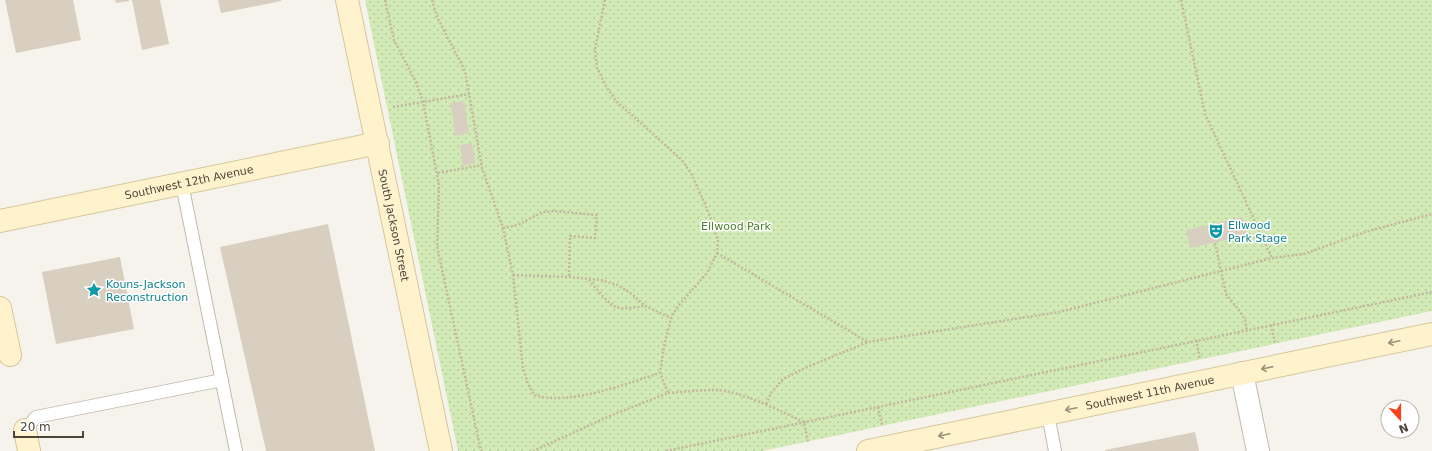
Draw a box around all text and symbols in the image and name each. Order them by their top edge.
street label: Southwest 12th Avenue [124,162,255,202]
street label: South Jackson Street [376,168,412,283]
place label: Ellwood Park Stage [1228,219,1287,245]
park label: Ellwood Park [701,220,772,233]
theatre icon: Ellwood Park Stage [1207,222,1225,240]
place label: Kouns-Jackson Reconstruction [106,278,188,304]
place icon: Kouns-Jackson Reconstruction [85,281,103,299]
one-way arrow [1388,338,1401,346]
one-way arrow [1260,365,1273,373]
street label: Southwest 11th Avenue [1084,373,1216,412]
north arrow [1380,399,1420,439]
one-way arrow [1065,405,1078,413]
scale bar [14,413,83,439]
text: 20 m [20,420,51,434]
text: N [1397,420,1410,436]
one-way arrow [937,432,950,440]

